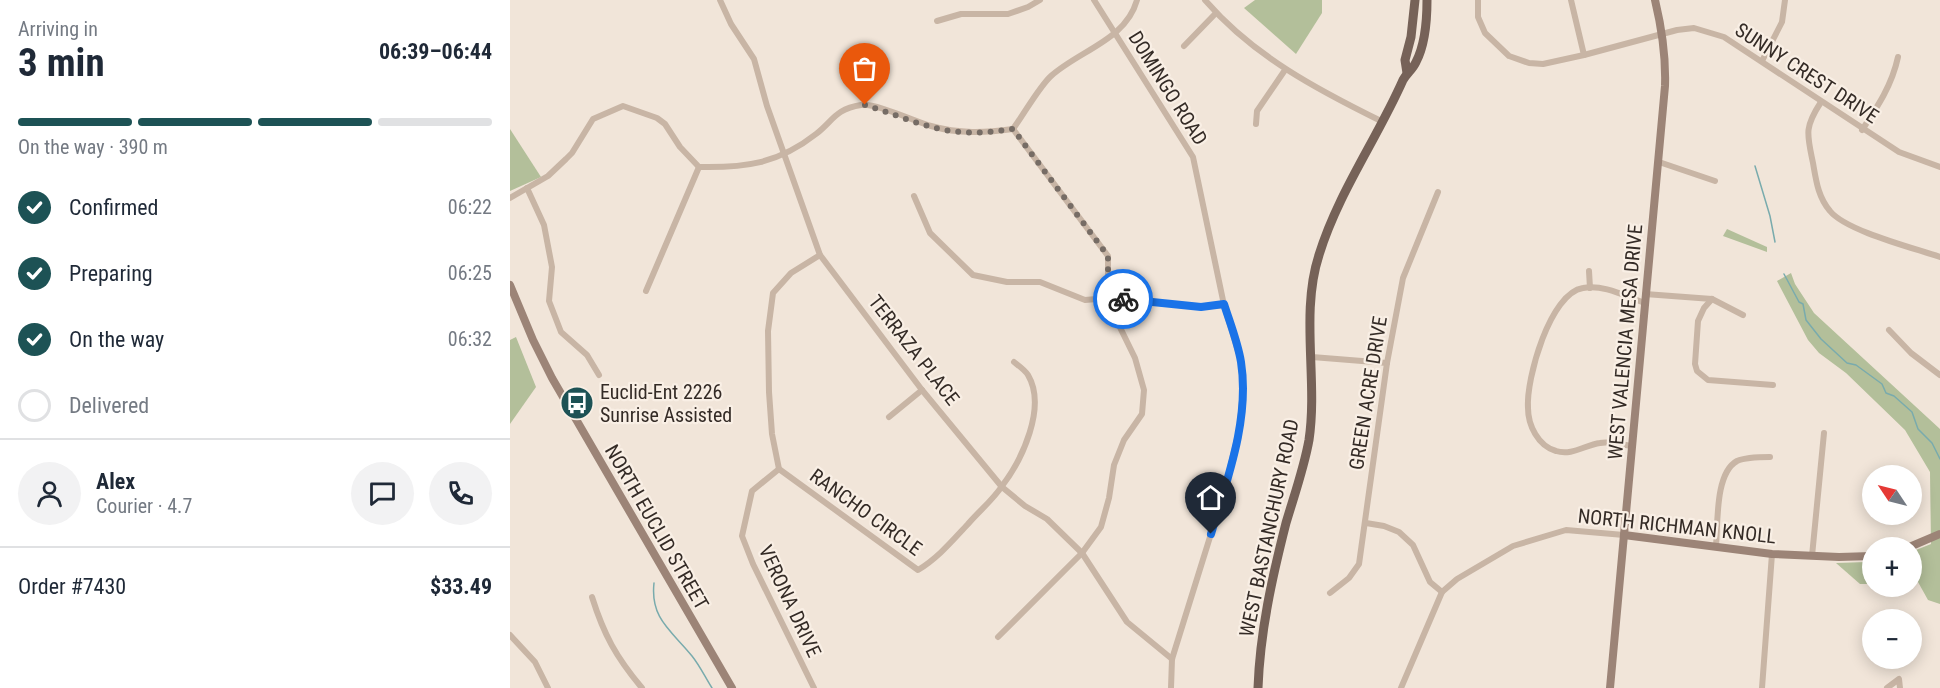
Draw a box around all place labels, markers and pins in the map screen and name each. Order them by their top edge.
pin [839,43,890,105]
place label: Euclid-Ent 2226 Sunrise Assisted [600,380,732,427]
bus stop icon: Euclid-Ent 2226 Sunrise Assisted [559,385,595,421]
pin [1185,472,1236,534]

